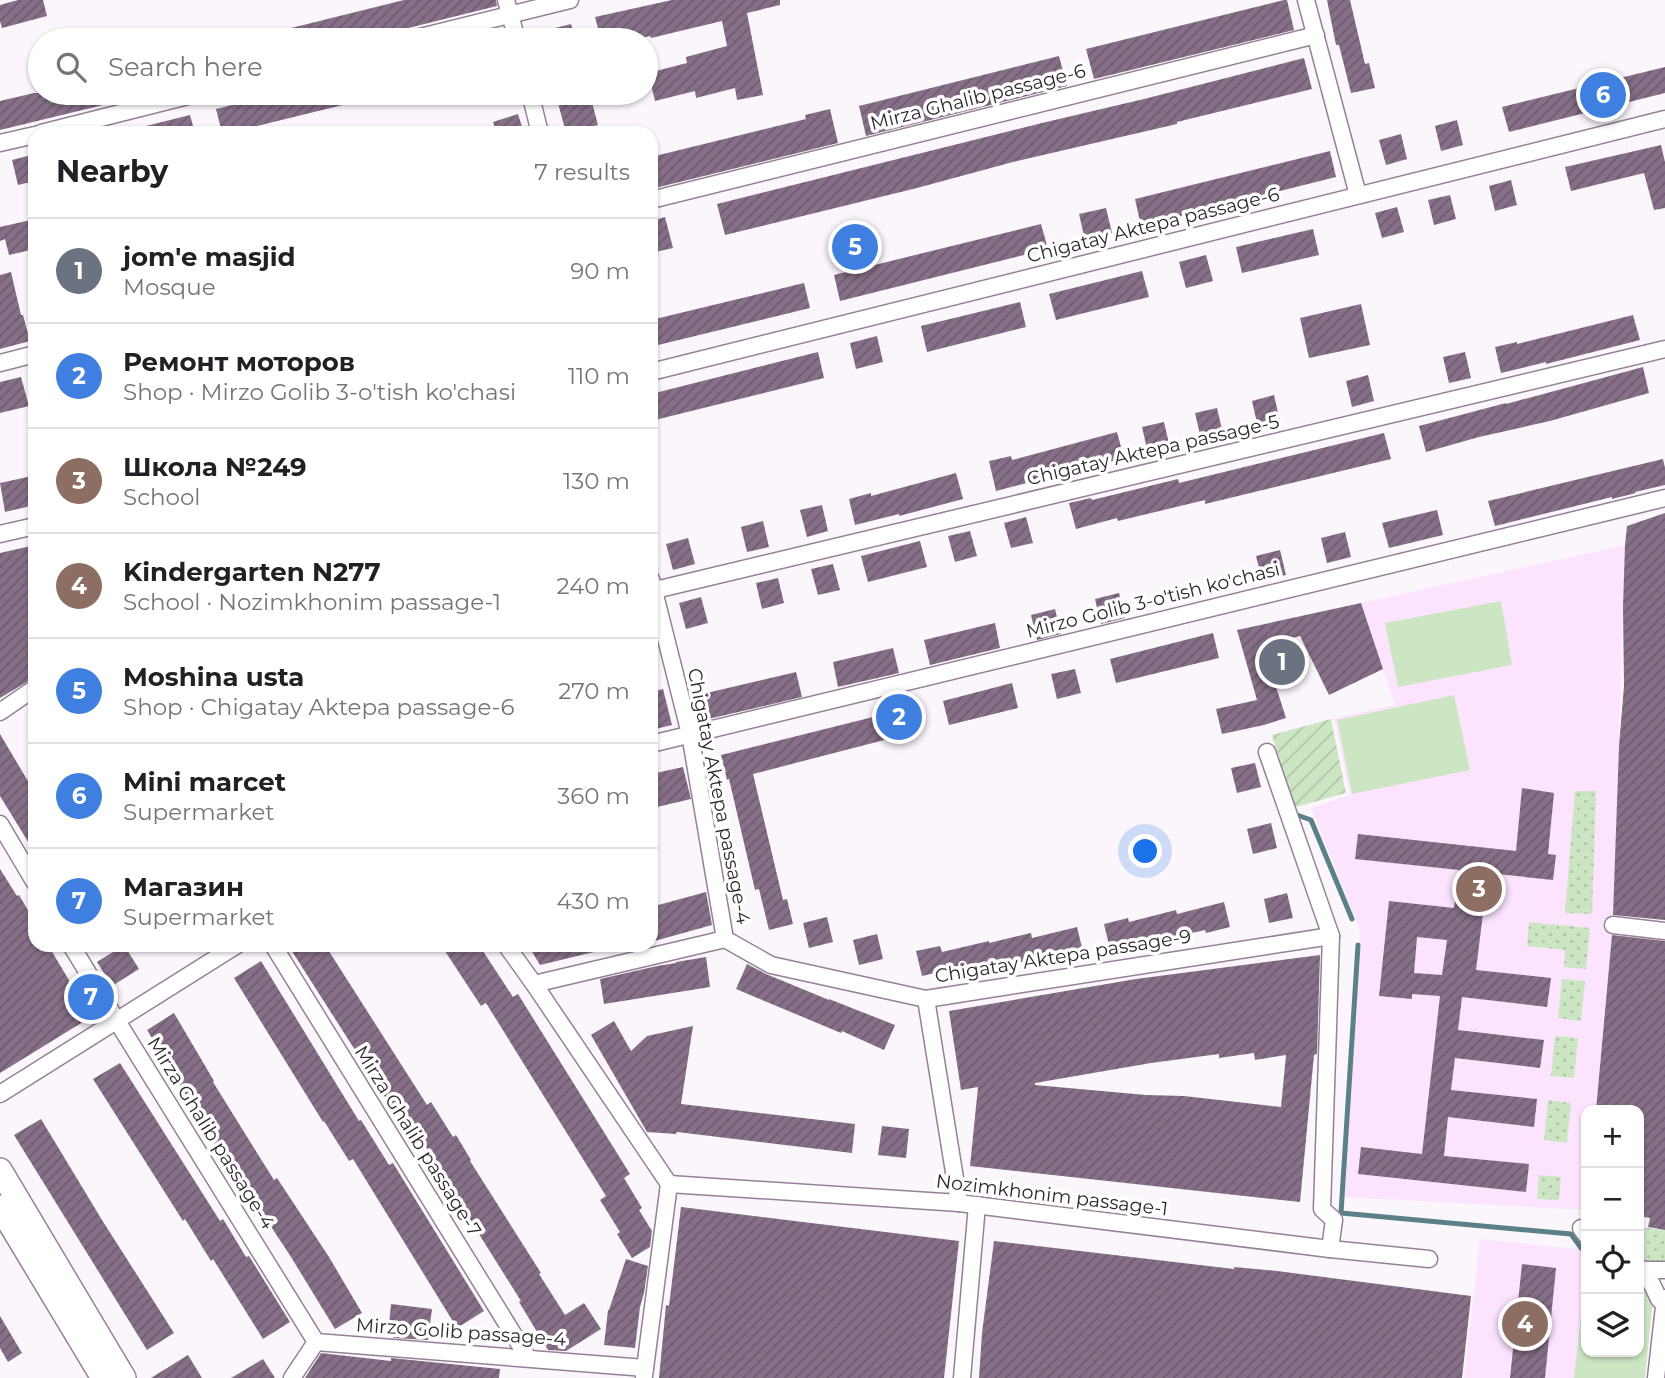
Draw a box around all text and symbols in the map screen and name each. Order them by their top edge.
search box [28,28,658,105]
icon: search [52,48,90,86]
text: Search here [108,51,263,83]
street label: Mirza Ghalib passage-6 [868,59,1088,135]
pin: 6 [1580,69,1626,121]
text: Nearby [56,153,168,190]
text: 7 results [534,158,630,186]
street label: Chigatay Aktepa passage-6 [1024,182,1282,268]
pin: 5 [832,221,878,273]
text: jom'e masjid [123,241,296,273]
text: 1 [74,257,84,285]
text: 90 m [570,257,630,285]
text: Mosque [123,273,216,301]
text: Ремонт моторов [123,346,355,378]
text: 2 [72,362,86,390]
text: 110 m [568,362,630,390]
text: Shop · Mirzo Golib 3-o'tish ko'chasi [123,378,516,406]
street label: Chigatay Aktepa passage-5 [1025,410,1282,490]
text: Школа №249 [123,451,307,483]
text: 3 [72,467,86,495]
text: 130 m [563,467,630,495]
text: School [123,483,201,511]
text: Kindergarten N277 [123,556,381,588]
street label: Mirzo Golib 3-o'tish ko'chasi [1024,557,1282,643]
text: 4 [71,572,87,600]
text: 240 m [557,572,630,600]
text: School · Nozimkhonim passage-1 [123,588,501,616]
pin: 1 [1259,636,1305,688]
text: Moshina usta [123,661,304,693]
street label: Chigatay Aktepa passage-4 [683,666,755,926]
text: 5 [72,677,86,705]
text: 270 m [558,677,630,705]
pin: 2 [876,691,922,743]
text: Shop · Chigatay Aktepa passage-6 [123,693,515,721]
text: Mini marcet [123,766,286,798]
text: 6 [72,782,86,810]
text: 360 m [557,782,630,810]
text: Supermarket [123,798,275,826]
your location [1128,834,1162,868]
pin: 3 [1456,863,1502,915]
text: Магазин [123,871,244,903]
text: 7 [72,887,86,915]
text: 430 m [557,887,630,915]
text: Supermarket [123,903,275,931]
street label: Chigatay Aktepa passage-9 [933,924,1193,988]
pin: 7 [68,971,114,1023]
street label: Mirza Ghalib passage-4 [142,1033,280,1234]
street label: Mirza Ghalib passage-7 [350,1041,486,1241]
map controls [1581,1105,1644,1357]
button: + [1581,1105,1644,1168]
button: − [1581,1168,1644,1231]
street label: Nozimkhonim passage-1 [935,1169,1169,1221]
button: locate [1581,1231,1644,1294]
button: layers [1581,1294,1644,1357]
pin: 4 [1502,1298,1548,1350]
street label: Mirzo Golib passage-4 [355,1313,567,1351]

